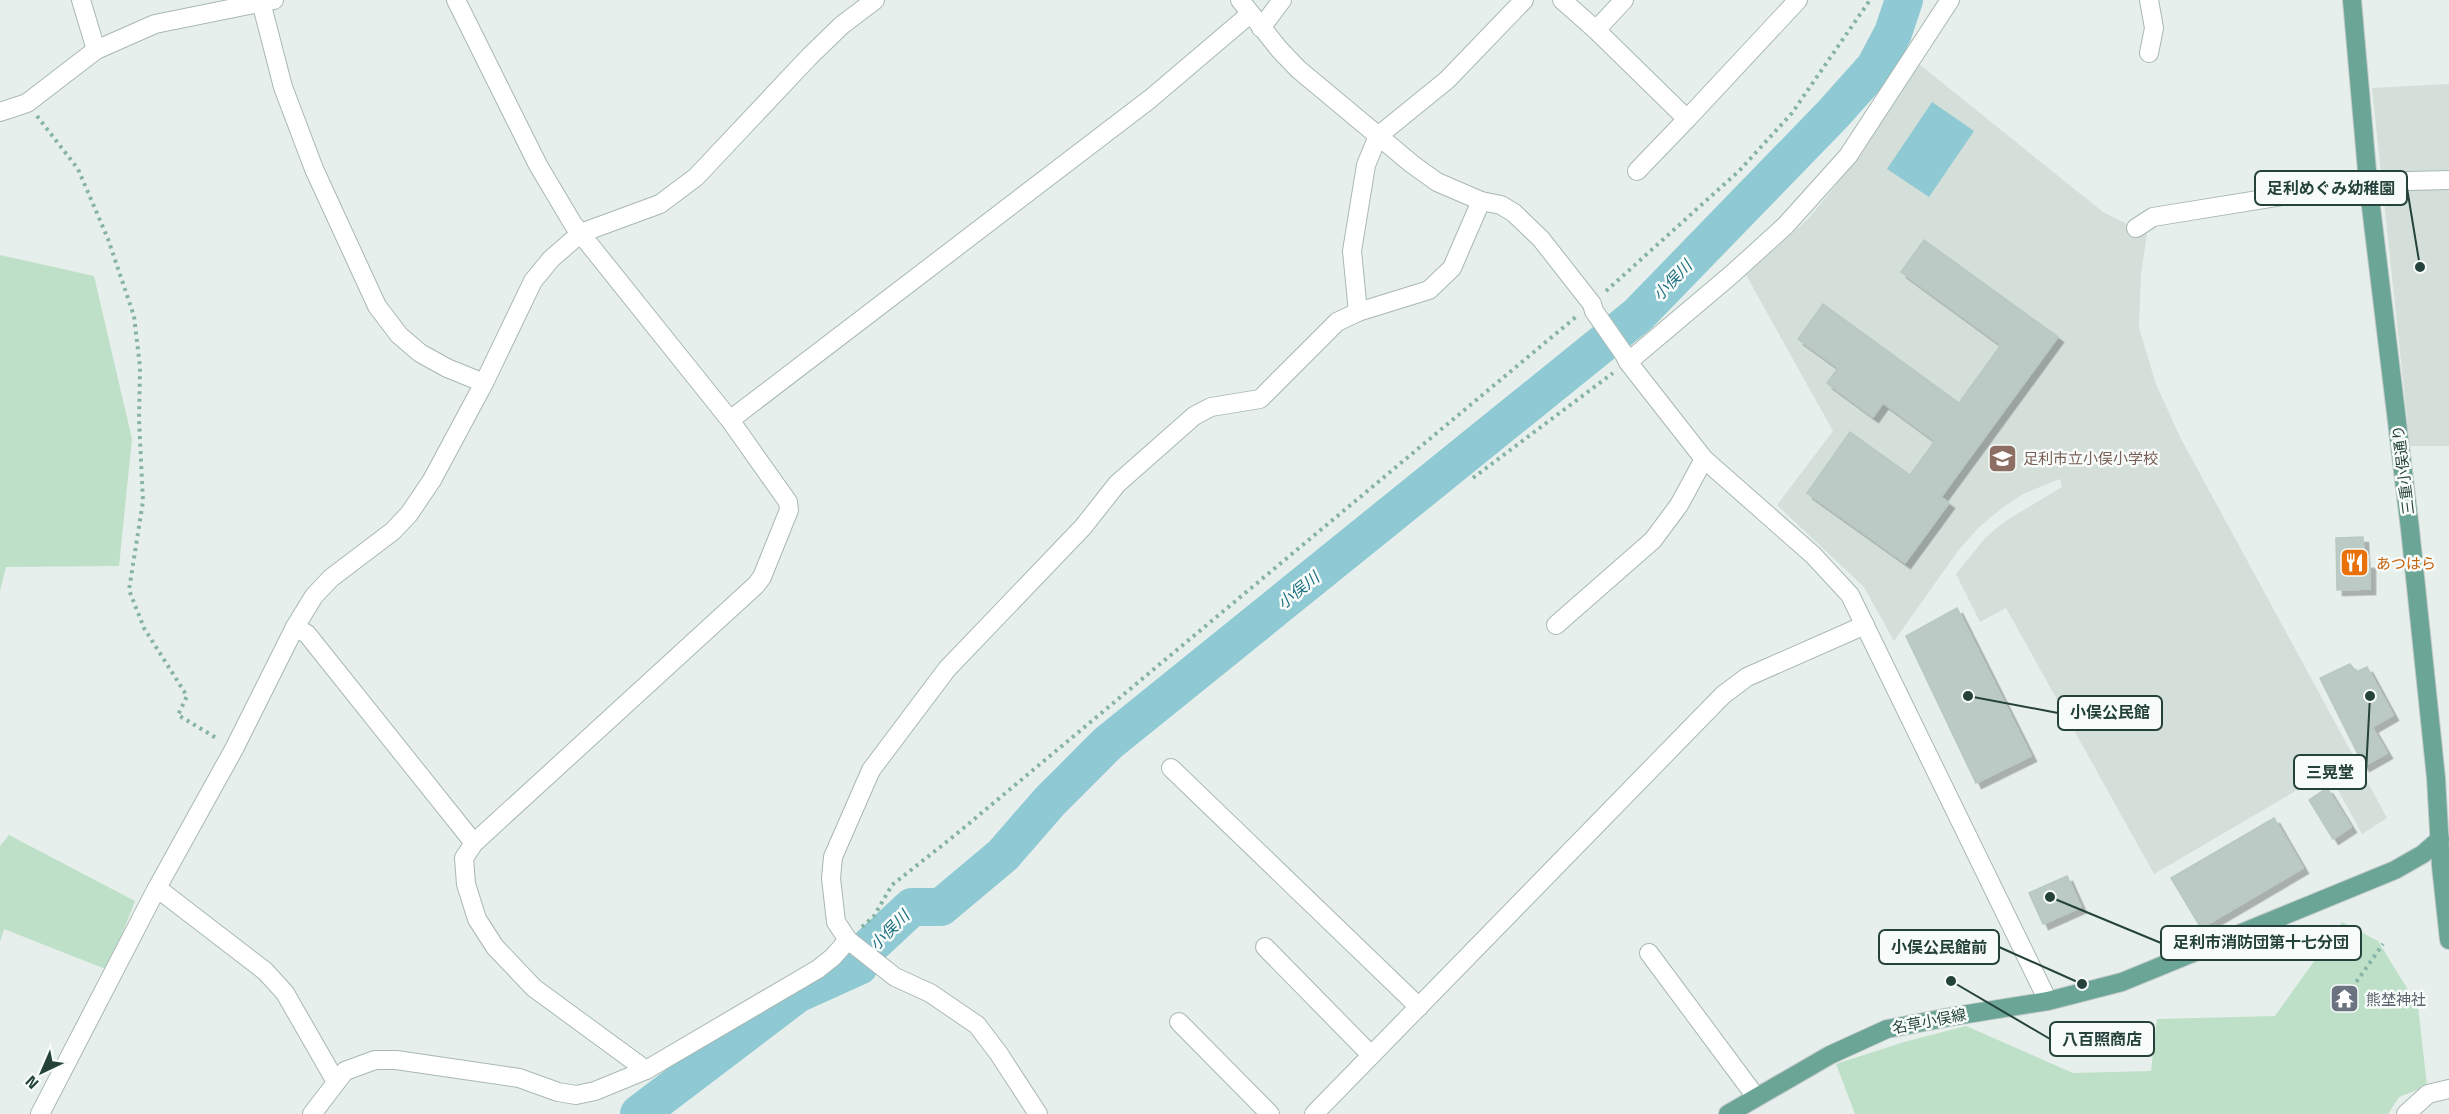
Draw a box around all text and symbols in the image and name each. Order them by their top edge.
callout: 足利めぐみ幼稚園 [2255,171,2407,205]
text: 足利めぐみ幼稚園 [2267,176,2395,200]
water label: 小俣川 [1647,253,1699,306]
street label: 三重小俣通り [2386,424,2420,516]
school or university icon: 足利市立小俣小学校 [1986,442,2018,474]
place label: 足利市立小俣小学校 [2023,447,2158,470]
restaurant icon: あつはら [2339,547,2371,579]
place label: あつはら [2376,552,2436,575]
water label: 小俣川 [1272,564,1326,614]
callout: 小俣公民館 [2058,696,2162,730]
text: 小俣公民館 [2070,700,2150,724]
callout: 三晃堂 [2294,755,2366,789]
text: 三晃堂 [2306,760,2354,784]
water label: 小俣川 [864,903,916,955]
callout: 足利市消防団第十七分団 [2161,926,2361,960]
callout: 小俣公民館前 [1879,930,1999,964]
text: 足利市消防団第十七分団 [2173,930,2349,954]
text: 小俣公民館前 [1891,935,1987,959]
temple icon: 熊埜神社 [2329,983,2361,1015]
place label: 熊埜神社 [2366,988,2426,1011]
street label: 名草小俣線 [1890,1003,1968,1039]
callout: 八百照商店 [2050,1022,2154,1056]
text: 八百照商店 [2062,1027,2142,1051]
north arrow [12,1042,72,1102]
text: N [19,1070,44,1095]

